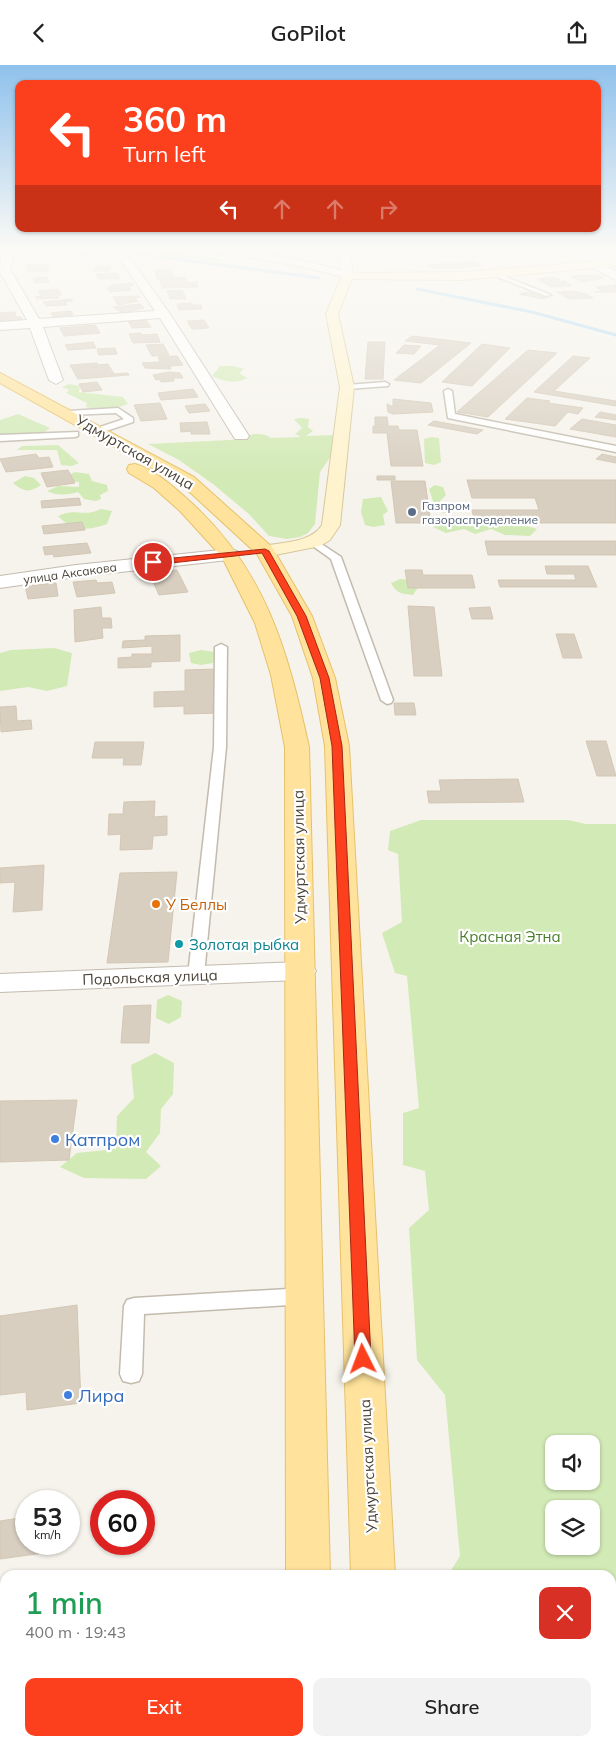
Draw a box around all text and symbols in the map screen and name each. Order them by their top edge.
icon: back [25,19,53,47]
text: GoPilot [270,19,346,47]
icon: share [563,19,591,47]
text: 360 m [123,97,227,141]
icon: left [40,100,105,165]
text: Turn left [123,140,206,168]
icon: left [215,195,243,223]
icon: ahead [268,195,296,223]
icon: ahead [321,195,349,223]
icon: right [374,195,402,223]
street label: Удмуртская улица [71,410,198,494]
place label: Газпром газораспределение [422,498,538,527]
marker: Газпром газораспределение [406,506,418,518]
pin [132,541,174,583]
icon: arrive [139,548,167,576]
street label: улица Аксакова [22,559,118,587]
street label: Удмуртская улица [288,790,310,925]
place label: У Беллы [165,895,227,914]
marker: У Беллы [150,898,162,910]
park label: Красная Этна [459,927,561,946]
place label: Золотая рыбка [189,935,299,954]
marker: Золотая рыбка [173,938,185,950]
street label: Подольская улица [82,965,218,989]
place label: Катпром [65,1128,140,1151]
marker: Катпром [49,1133,61,1145]
position arrow [336,1332,388,1384]
place label: Лира [78,1384,124,1407]
marker: Лира [62,1389,74,1401]
street label: Удмуртская улица [355,1399,381,1534]
map controls [545,1435,600,1555]
button: sound [545,1435,600,1490]
speed limit sign: 60 [90,1490,155,1555]
button: layers [545,1500,600,1555]
text: 53 [32,1501,63,1532]
text: km/h [34,1527,61,1542]
text: 1 min [25,1584,103,1622]
button: close [539,1587,591,1639]
text: 400 m · 19:43 [25,1622,126,1642]
button: Exit [25,1678,303,1736]
button: Share [313,1678,591,1736]

